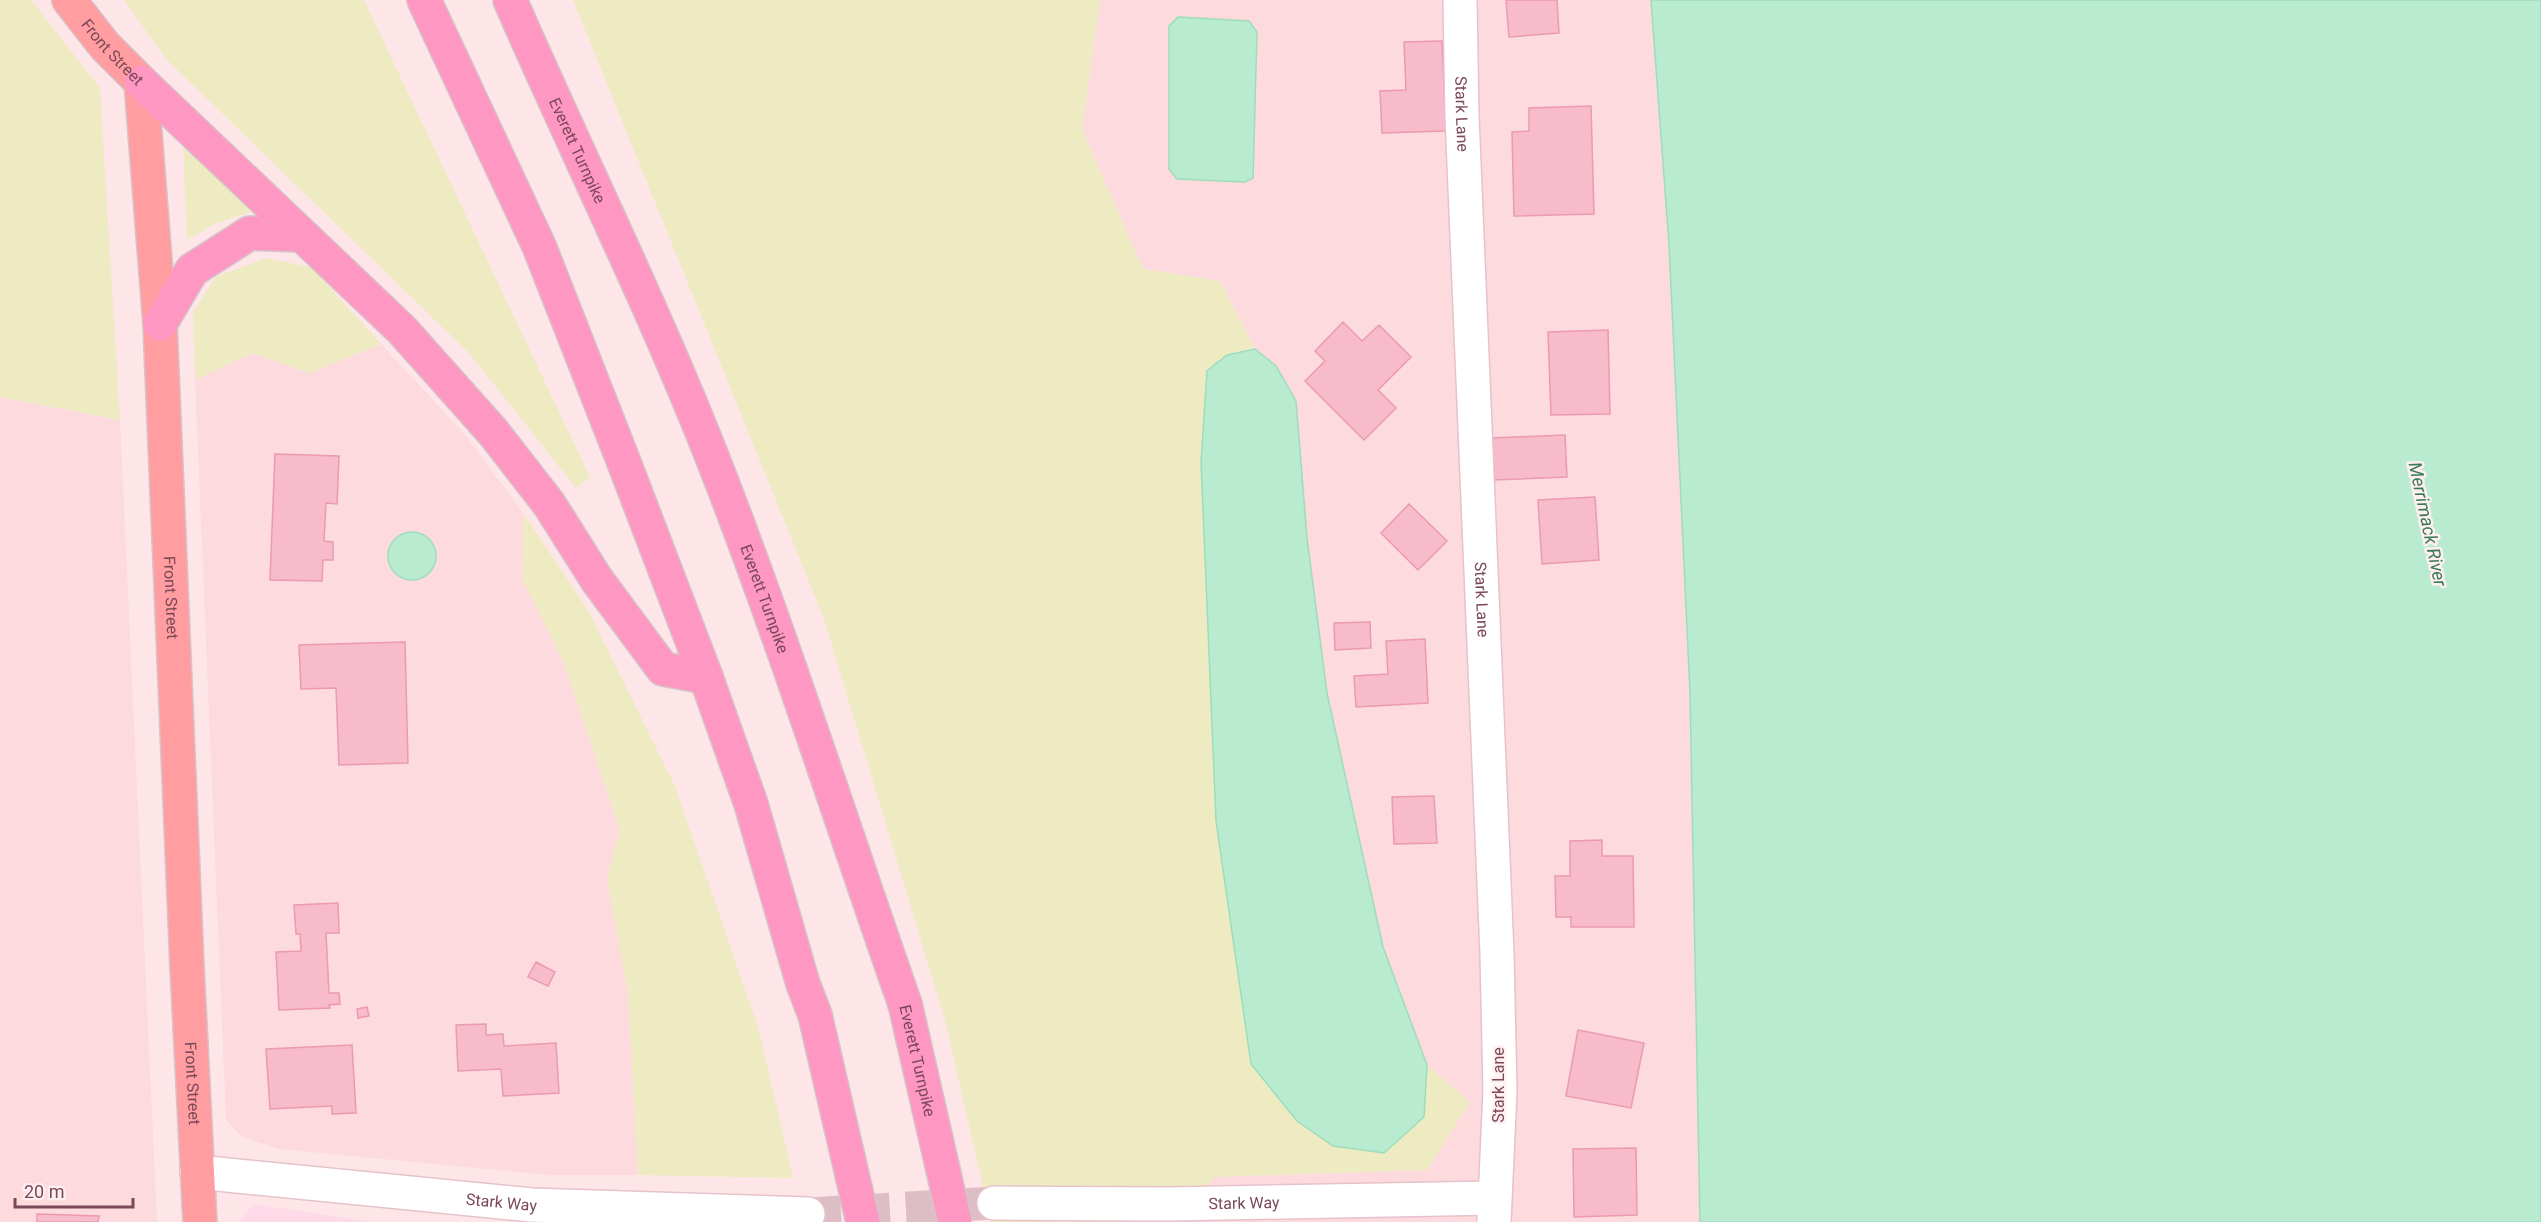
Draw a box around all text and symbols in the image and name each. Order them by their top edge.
street label: Front Street [78,15,148,89]
street label: Stark Lane [1452,76,1473,152]
street label: Everett Turnpike [545,95,610,206]
water label: Merrimack River [2405,460,2452,589]
street label: Everett Turnpike [737,542,793,656]
street label: Front Street [160,556,183,640]
street label: Stark Lane [1471,561,1493,638]
street label: Everett Turnpike [896,1003,940,1118]
street label: Front Street [181,1041,205,1125]
street label: Stark Lane [1489,1047,1508,1123]
scale bar [15,1171,134,1209]
text: 20 m [24,1181,64,1202]
street label: Stark Way [465,1189,538,1215]
street label: Stark Way [1208,1192,1280,1213]

